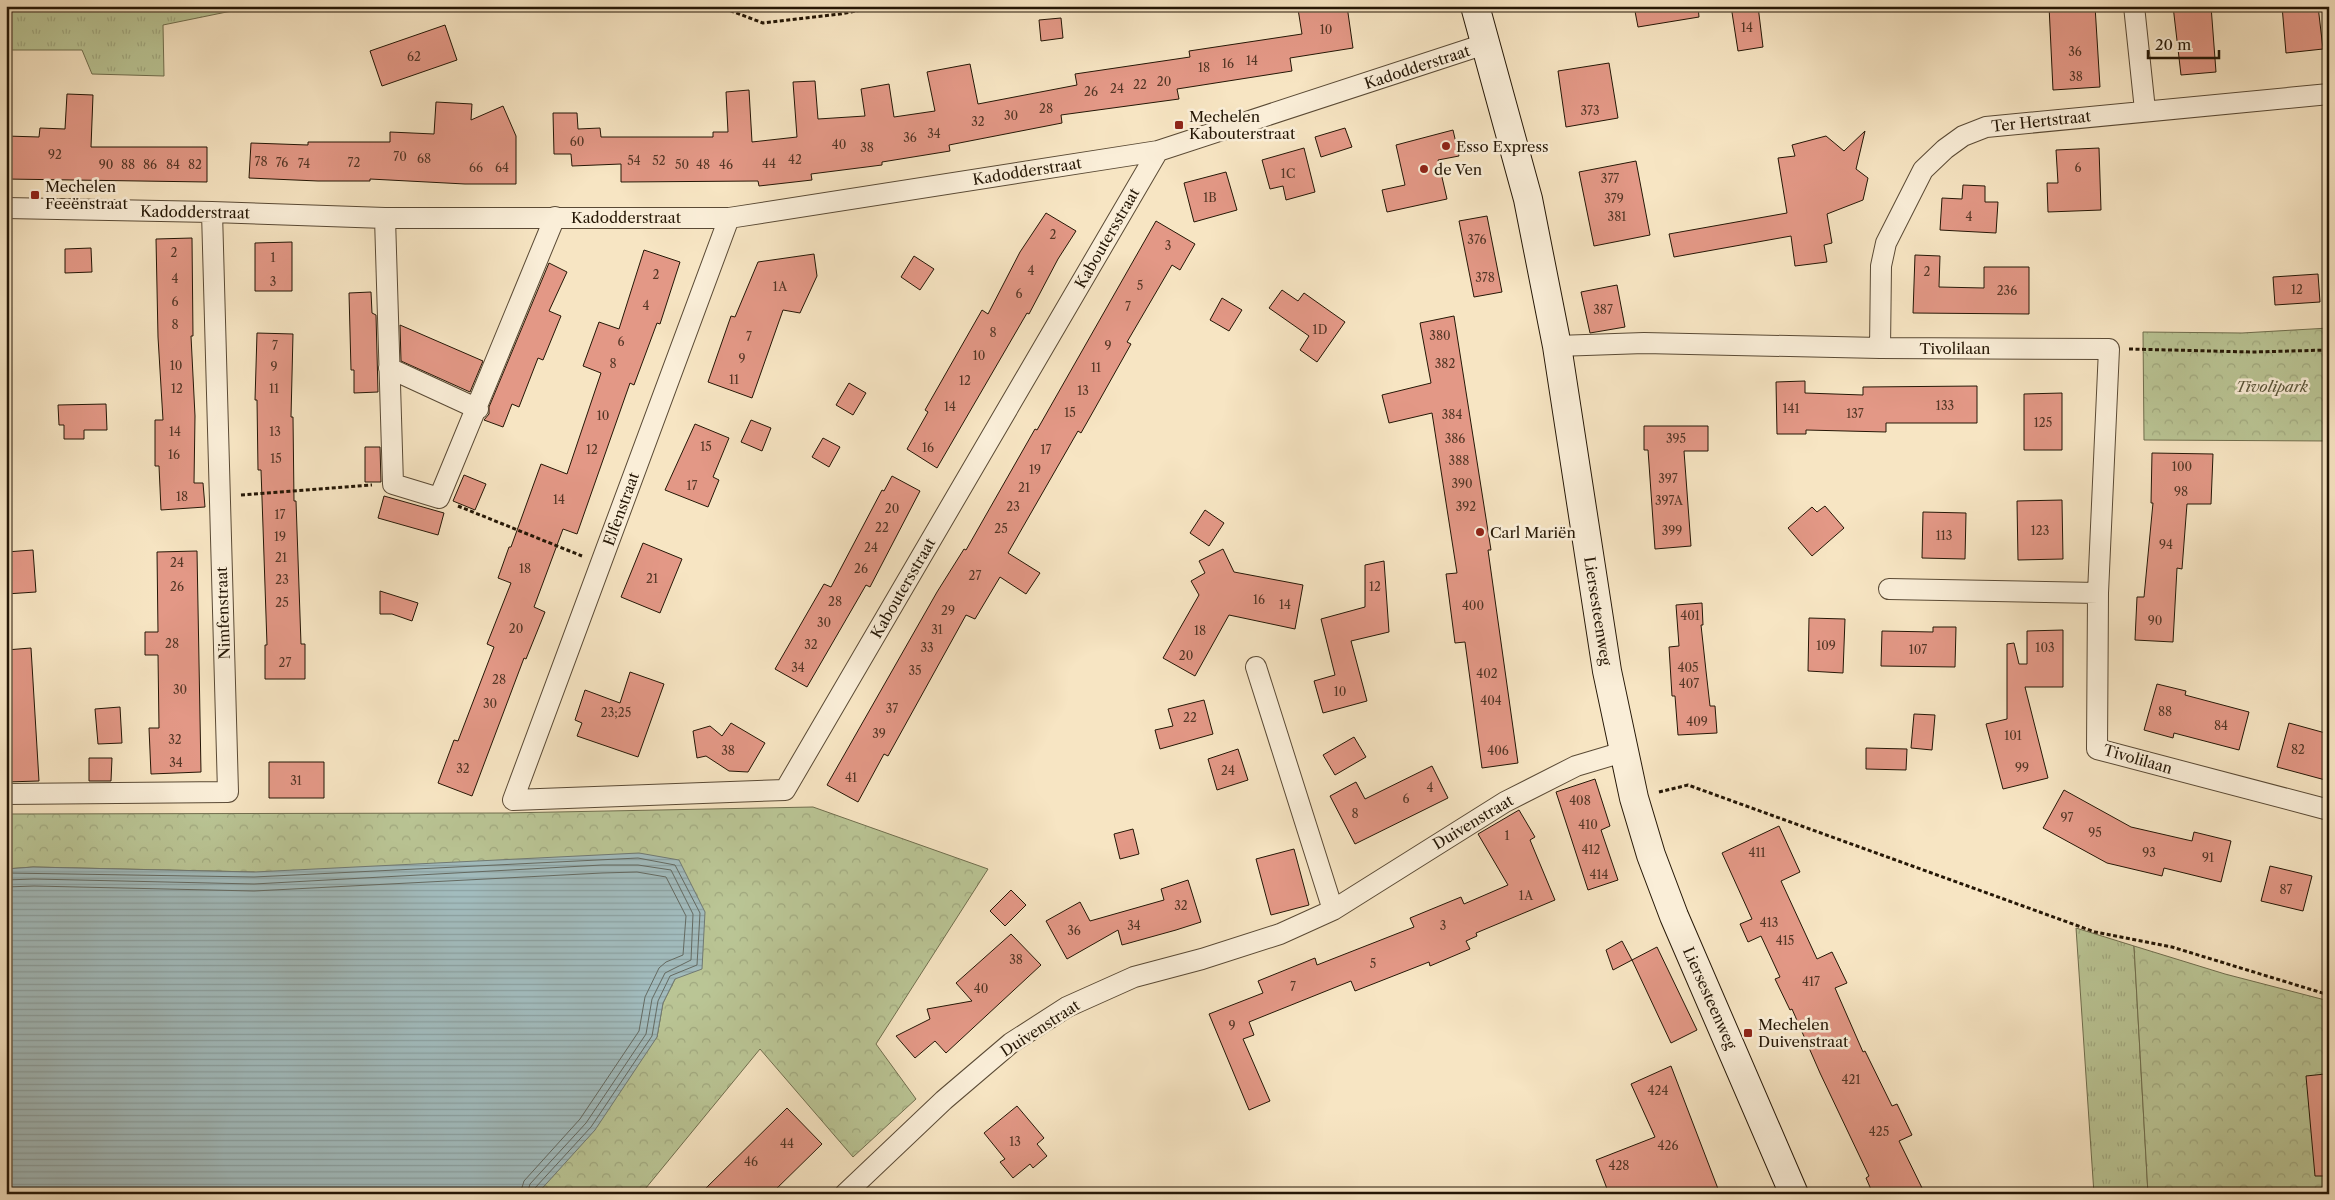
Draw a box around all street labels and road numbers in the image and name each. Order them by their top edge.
street label: Kadodderstraat [1362,41,1473,93]
street label: Ter Hertstraat [1990,106,2092,136]
street label: Kadodderstraat [971,153,1083,189]
street label: Kaboutersstraat [1071,184,1144,292]
street label: Kadodderstraat [140,202,251,222]
street label: Kadodderstraat [571,208,682,227]
street label: Tivolilaan [1919,339,1991,358]
street label: Elfenstraat [599,469,643,548]
street label: Kaboutersstraat [867,534,940,642]
street label: Liersesteenweg [1580,555,1616,667]
street label: Nimfenstraat [212,566,234,660]
street label: Tivolilaan [2101,740,2175,778]
street label: Duivenstraat [1429,790,1517,853]
street label: Liersesteenweg [1679,944,1741,1052]
street label: Duivenstraat [997,995,1084,1061]

